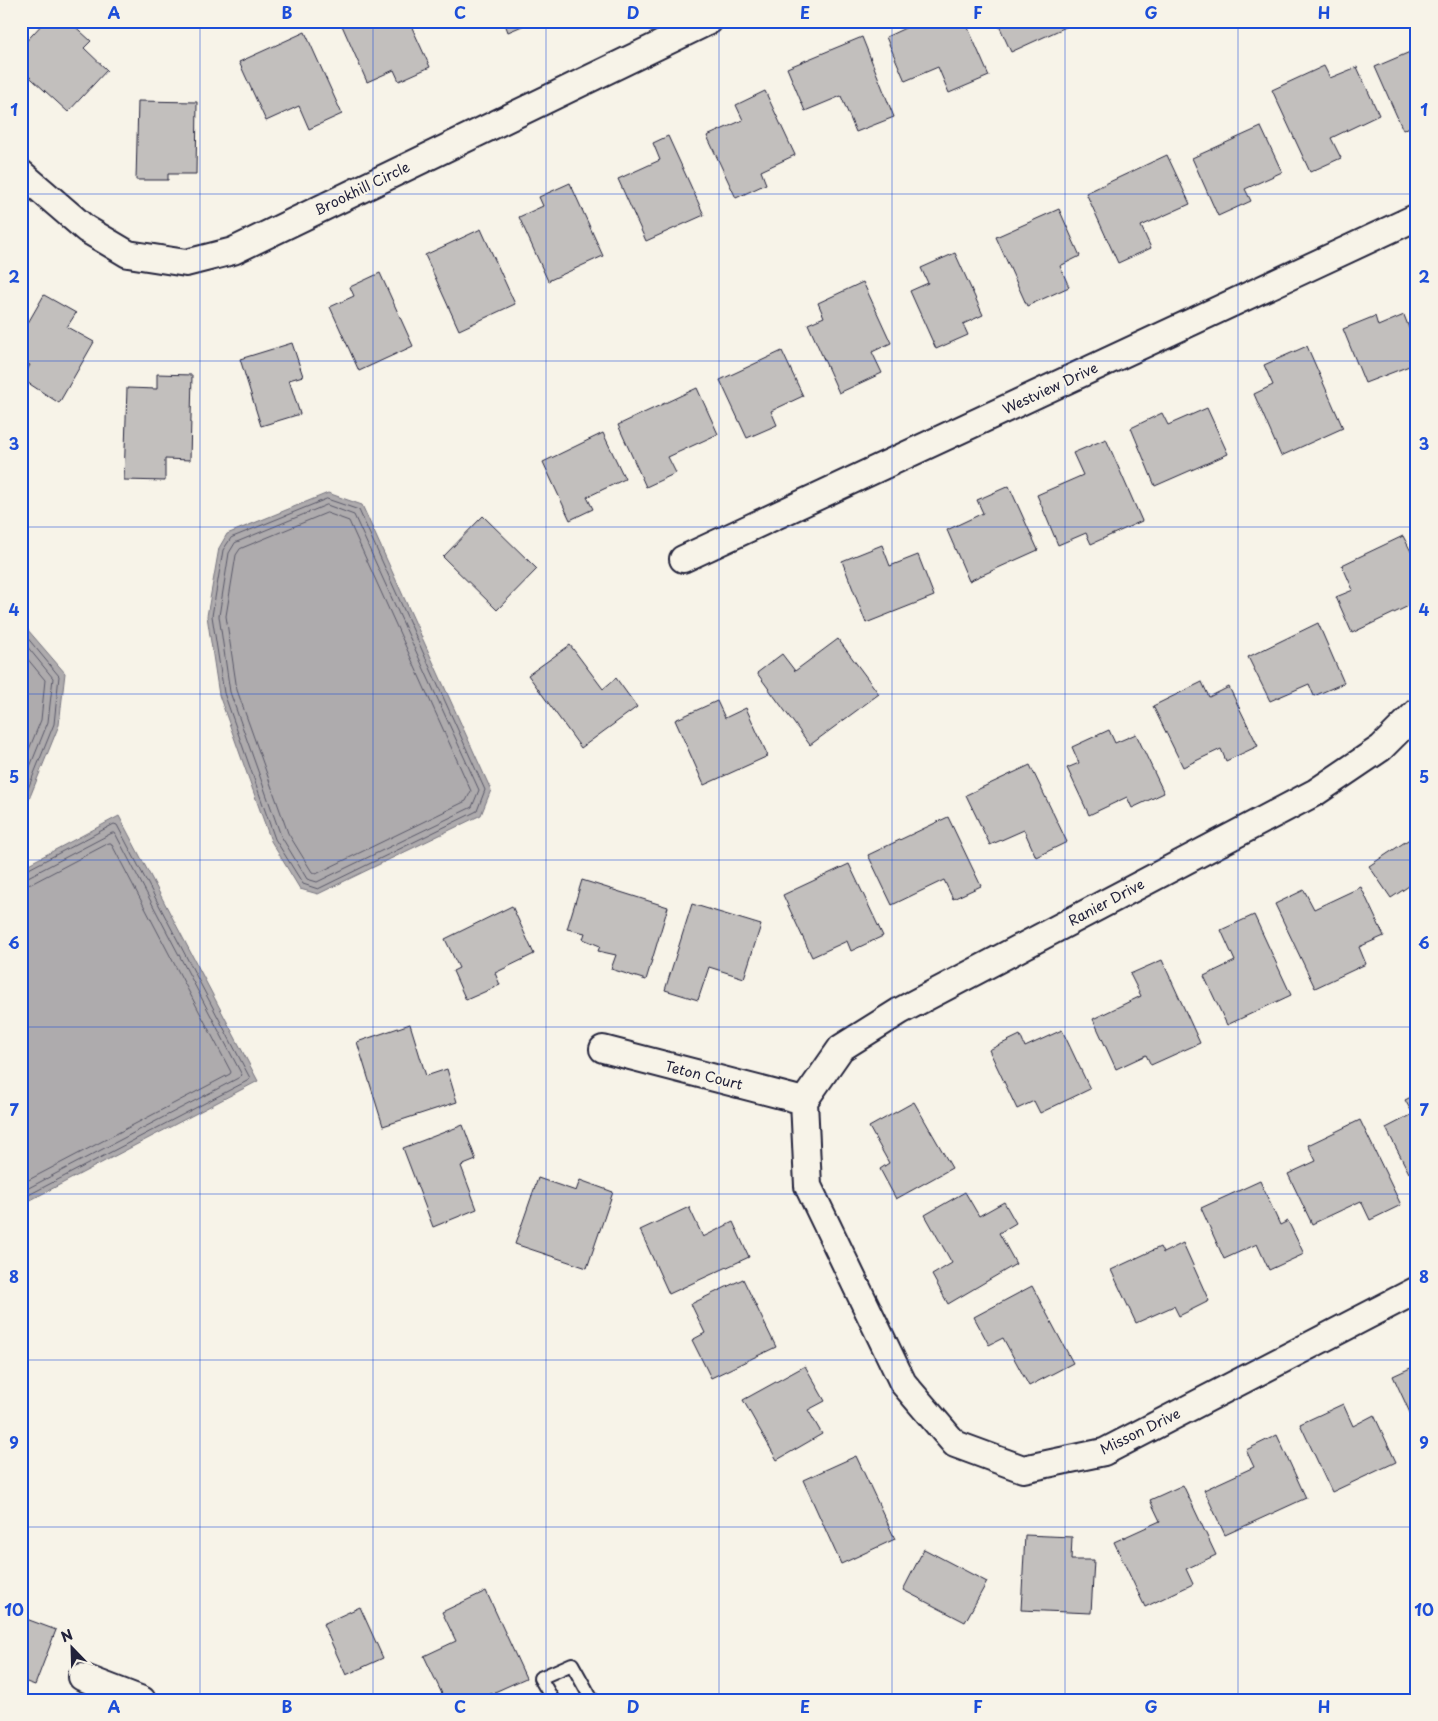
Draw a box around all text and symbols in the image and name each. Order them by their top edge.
text: A [108,0,121,24]
text: B [282,0,293,24]
text: C [454,0,466,24]
text: D [627,0,639,24]
text: E [800,0,810,24]
text: F [973,0,983,24]
text: G [1144,0,1158,24]
text: H [1318,0,1330,24]
text: 1 [10,97,18,121]
text: 1 [1420,97,1428,121]
street label: Brookhill Circle [311,156,413,220]
text: 2 [8,264,20,288]
text: 2 [1418,264,1430,288]
street label: Westview Drive [999,357,1101,419]
text: 3 [9,431,19,455]
text: 3 [1419,431,1429,455]
text: 4 [9,597,20,621]
text: 4 [1419,597,1430,621]
text: 5 [9,764,19,788]
text: 5 [1419,764,1429,788]
street label: Ranier Drive [1064,873,1148,931]
text: 6 [8,930,20,954]
text: 6 [1418,930,1430,954]
street label: Teton Court [663,1055,745,1095]
text: 7 [9,1097,19,1121]
text: 7 [1419,1097,1429,1121]
text: 8 [9,1264,19,1288]
text: 8 [1419,1264,1429,1288]
street label: Misson Drive [1096,1403,1184,1459]
text: 9 [9,1430,19,1454]
text: 9 [1419,1430,1429,1454]
text: 10 [4,1597,24,1621]
text: 10 [1414,1597,1434,1621]
north arrow [48,1624,98,1674]
text: N [58,1624,76,1647]
text: A [108,1694,121,1718]
text: B [282,1694,293,1718]
text: C [454,1694,466,1718]
text: D [627,1694,639,1718]
text: E [800,1694,810,1718]
text: F [973,1694,983,1718]
text: G [1144,1694,1158,1718]
text: H [1318,1694,1330,1718]

